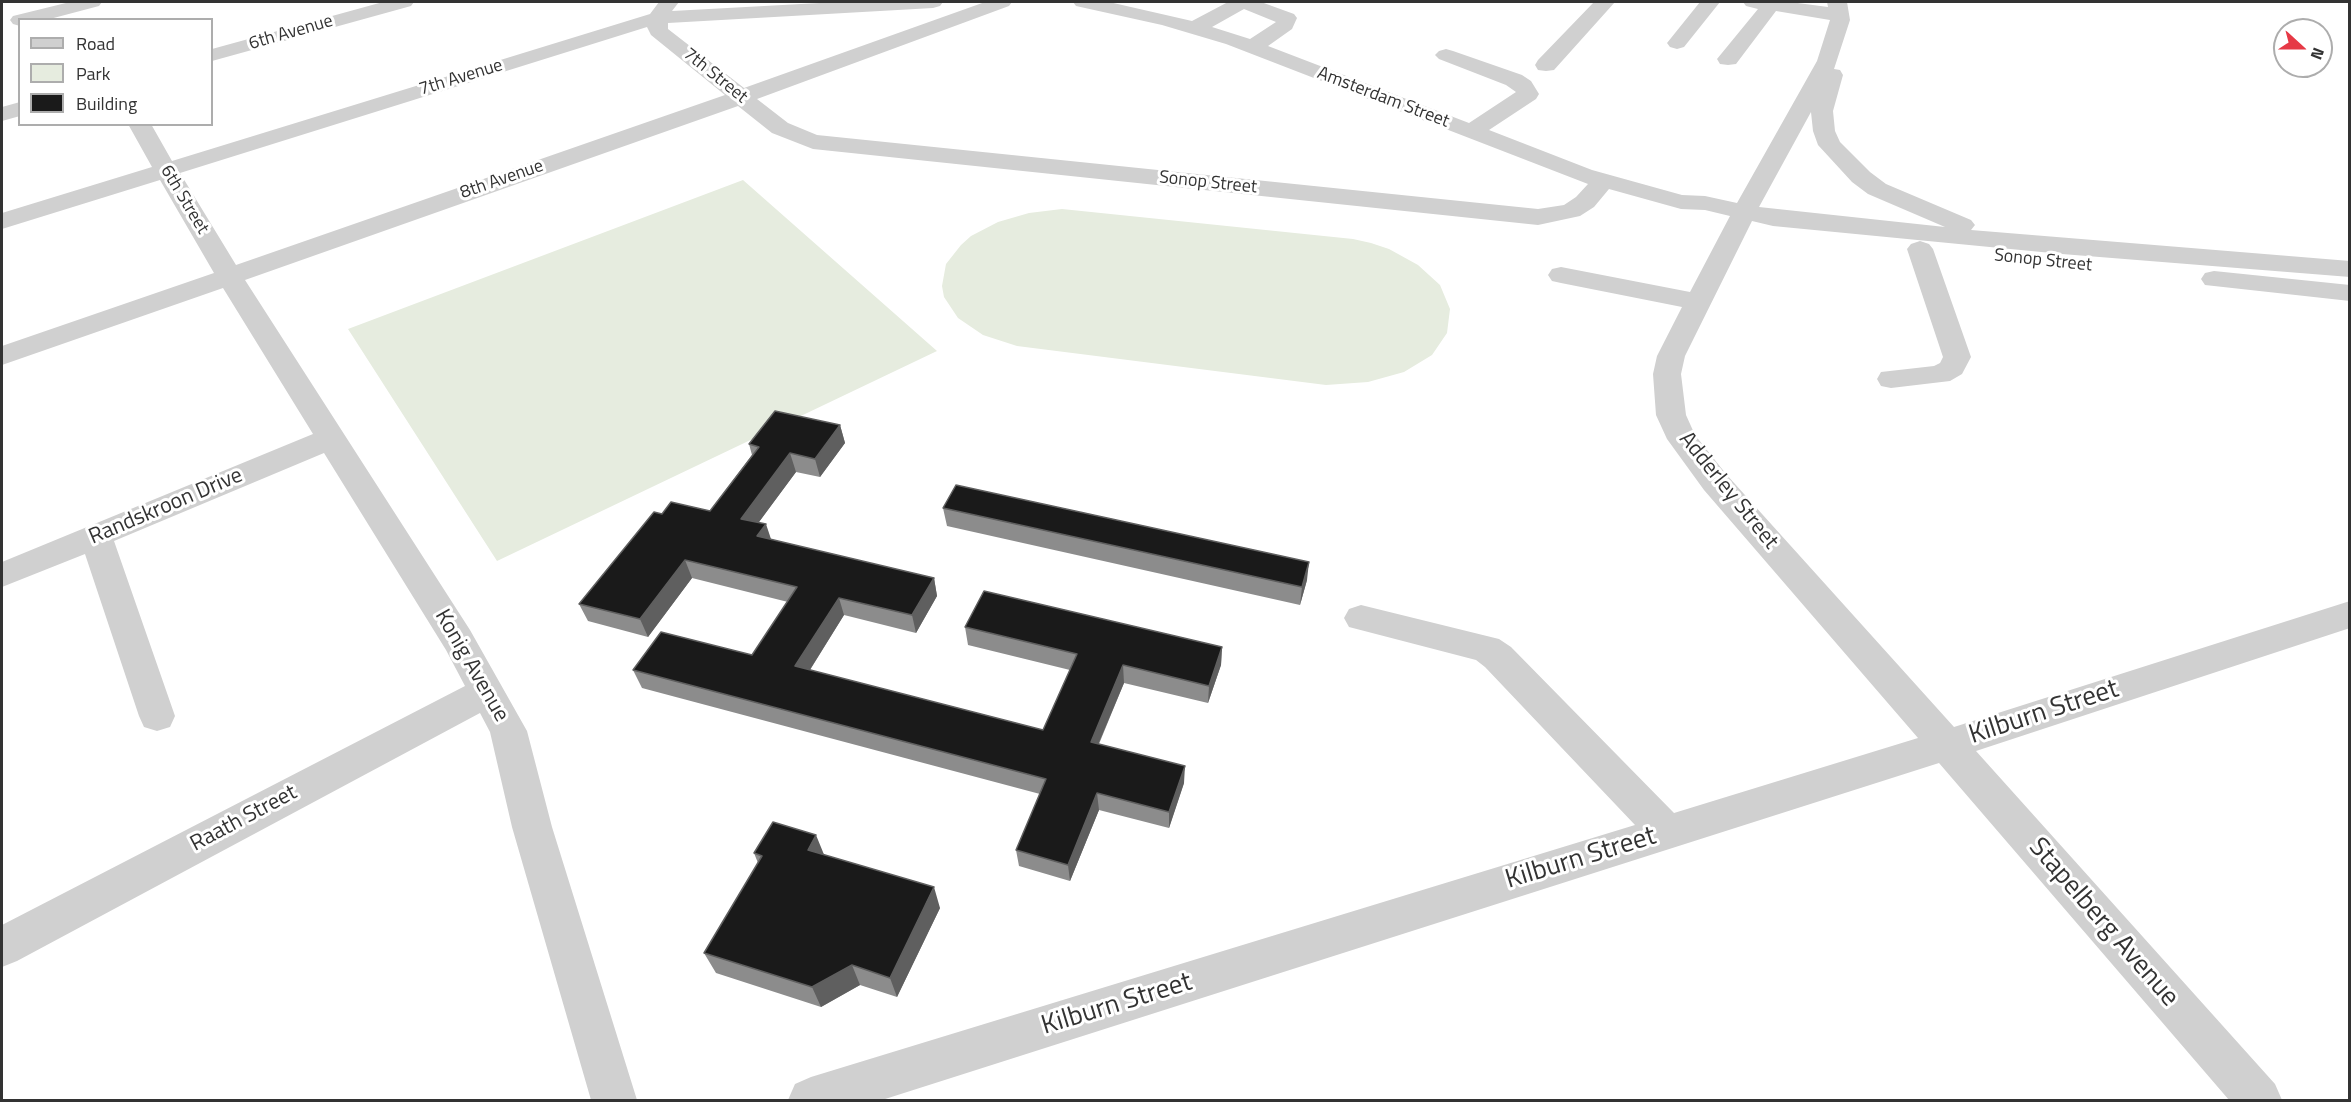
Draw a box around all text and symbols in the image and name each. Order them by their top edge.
street label: 6th Avenue [247,11,335,55]
legend [18,18,213,126]
north arrow [2273,18,2333,78]
text: Road [76,30,115,57]
street label: 7th Street [679,44,751,108]
text: N [2305,44,2331,63]
street label: 7th Avenue [417,55,505,101]
text: Park [76,60,110,87]
street label: Amsterdam Street [1314,63,1452,133]
text: Building [76,90,137,117]
street label: 8th Avenue [458,156,546,204]
street label: 6th Street [155,162,213,238]
street label: Sonop Street [1158,167,1258,199]
street label: Sonop Street [1993,245,2093,277]
street label: Adderley Street [1673,427,1783,555]
street label: Randskroon Drive [85,463,247,551]
street label: Konig Avenue [428,605,514,727]
street label: Kilburn Street [1965,674,2123,752]
street label: Raath Street [186,780,302,858]
street label: Kilburn Street [1502,821,1660,897]
street label: Stapelberg Avenue [2021,832,2185,1014]
street label: Kilburn Street [1038,967,1196,1043]

